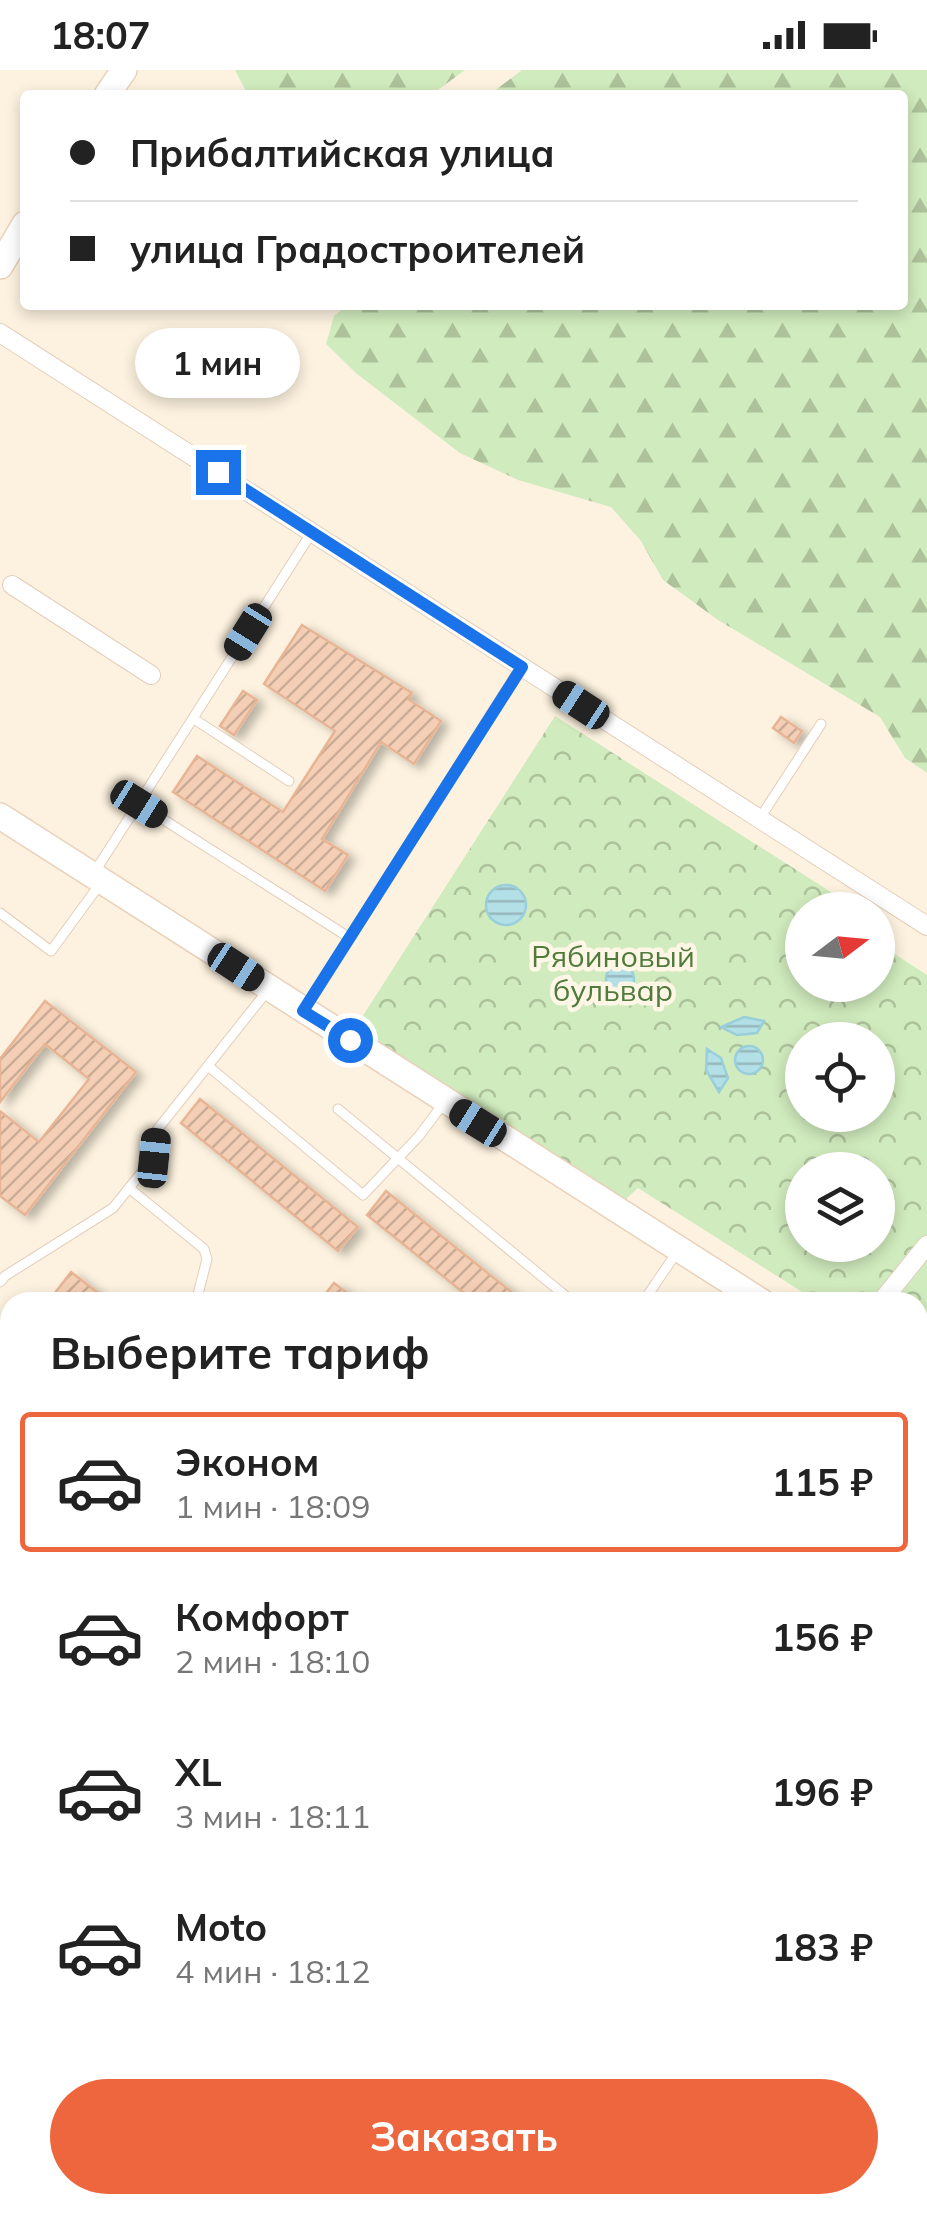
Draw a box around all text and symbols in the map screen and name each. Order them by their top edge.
text: 18:07 [50,11,151,59]
text: Прибалтийская улица [130,129,555,177]
text: улица Градостроителей [130,225,585,273]
callout: 1 мин [136,327,300,397]
text: 1 мин [173,343,262,383]
route end [196,450,241,495]
car [219,599,277,665]
car [548,676,614,734]
car [106,775,172,833]
north arrow [785,892,895,1002]
map controls [785,892,895,1262]
park label: Рябиновый бульвар [531,937,695,1009]
car [203,938,269,996]
route start [328,1018,373,1063]
button: locate [785,1022,895,1132]
car [445,1094,511,1152]
car [136,1127,172,1189]
button: layers [785,1152,895,1262]
text: Выберите тариф [50,1324,430,1380]
icon: car [55,1437,145,1527]
text: Эконом [175,1438,319,1486]
text: 115 ₽ [771,1458,873,1506]
text: 1 мин · 18:09 [175,1486,370,1526]
icon: car [55,1592,145,1682]
text: Комфорт [175,1593,349,1641]
text: 156 ₽ [771,1613,873,1661]
text: 2 мин · 18:10 [175,1641,370,1681]
icon: car [55,1747,145,1837]
text: XL [175,1748,222,1796]
text: 196 ₽ [771,1768,873,1816]
text: 3 мин · 18:11 [175,1796,370,1836]
icon: car [55,1902,145,1992]
text: Moto [175,1903,267,1951]
text: 183 ₽ [771,1923,873,1971]
text: 4 мин · 18:12 [175,1951,370,1991]
button: Заказать [50,2079,878,2194]

